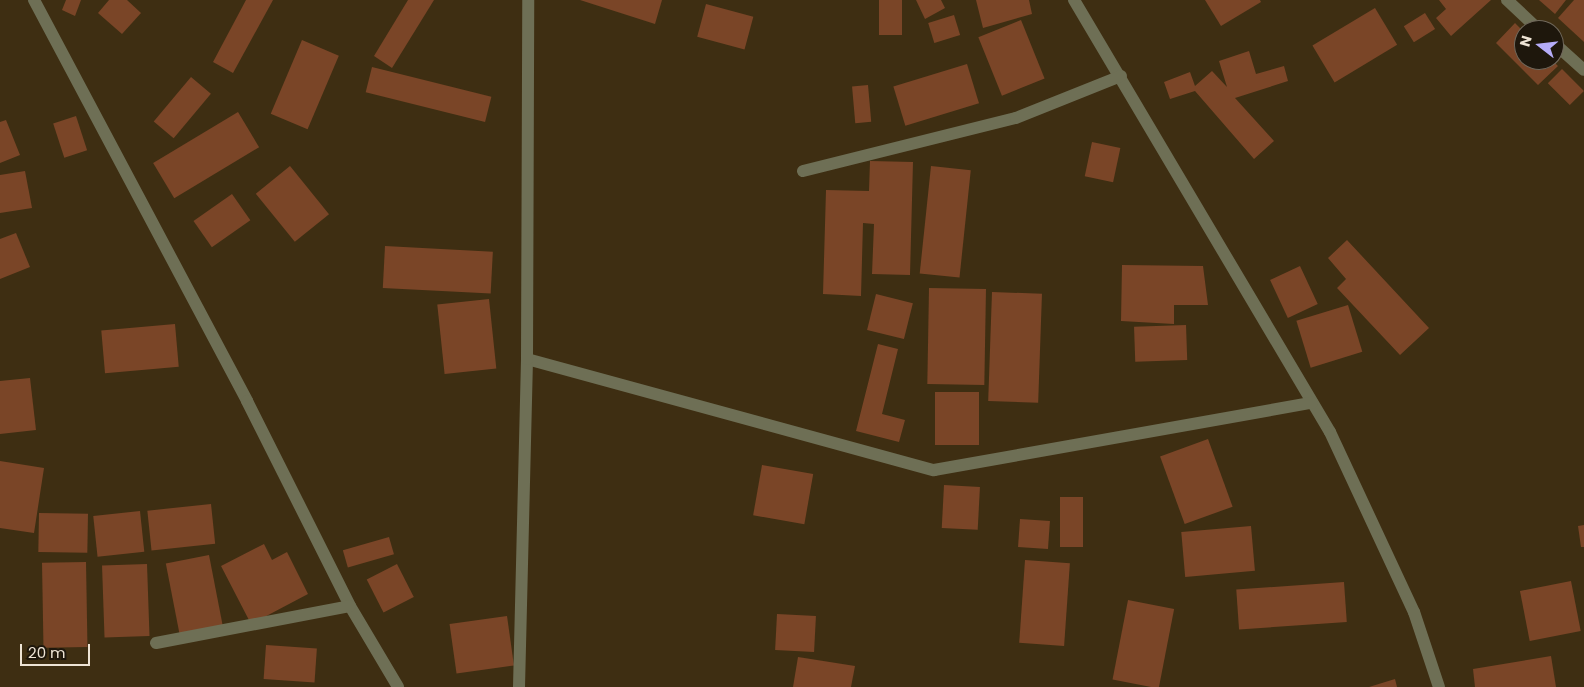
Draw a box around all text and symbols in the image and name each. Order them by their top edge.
north arrow [1514,20,1564,70]
text: N [1514,33,1537,49]
scale bar [22,634,92,666]
text: 20 m [28,642,66,663]

